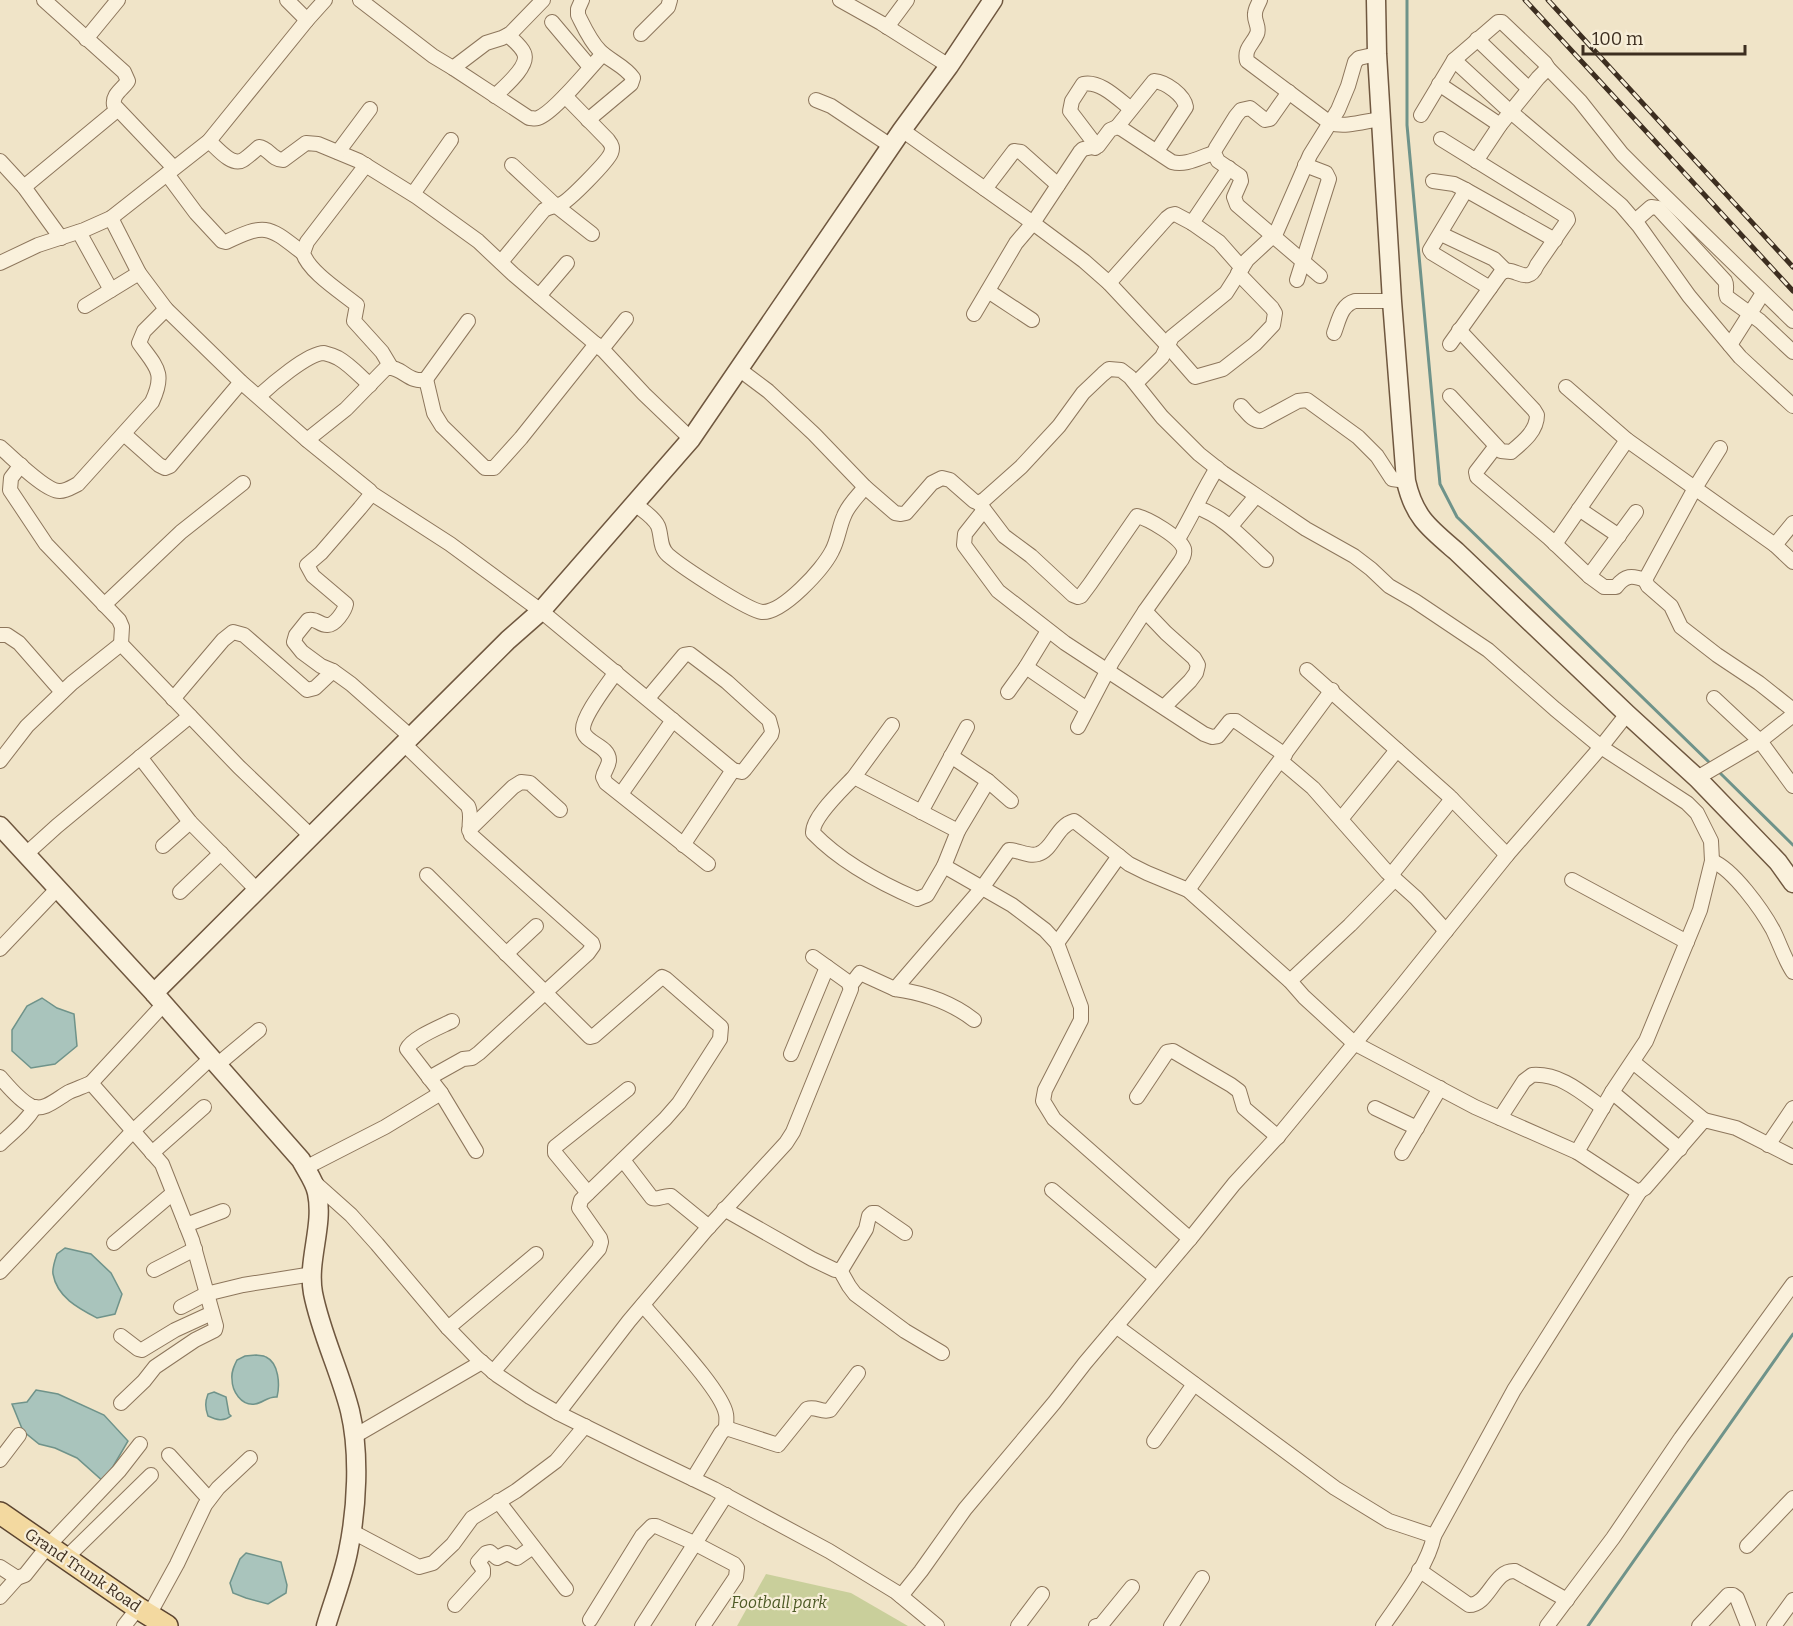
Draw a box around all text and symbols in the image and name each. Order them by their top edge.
scale bar [1583,18,1745,56]
text: 100 m [1592,28,1643,50]
street label: Grand Trunk Road [21,1524,145,1616]
park label: Football park [731,1593,827,1612]

